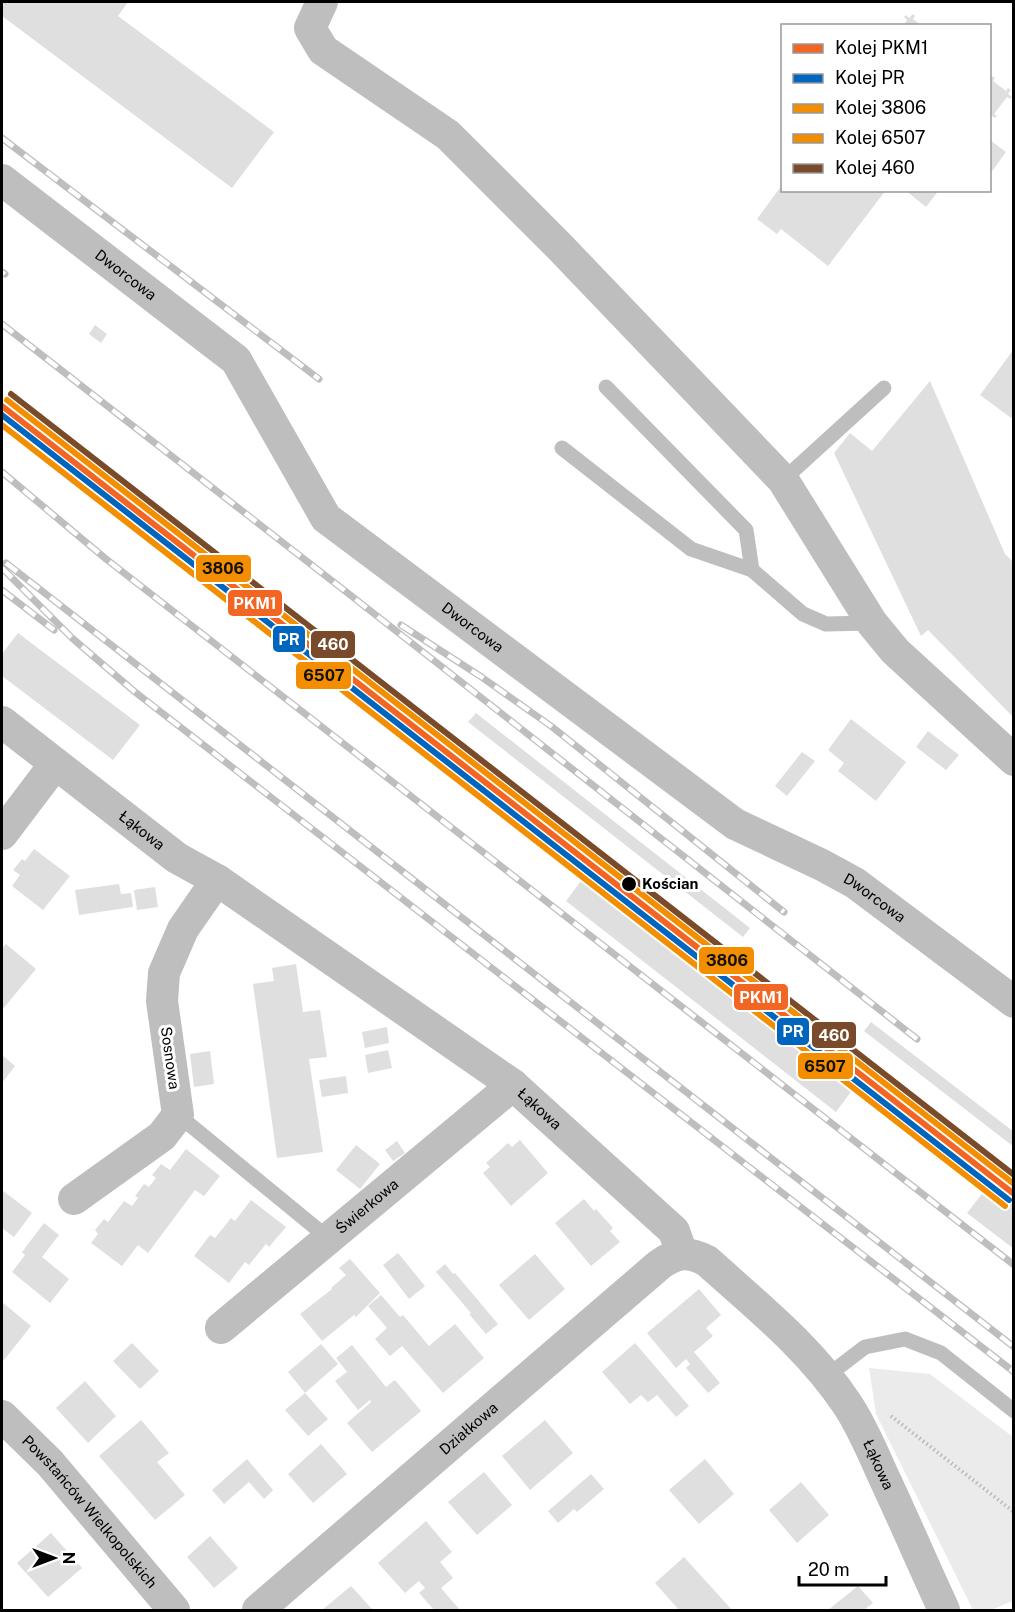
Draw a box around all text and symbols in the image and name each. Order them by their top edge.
legend [781,24,991,192]
text: Kolej PKM1 [835,37,928,58]
text: Kolej PR [835,67,905,88]
text: Kolej 3806 [835,97,926,118]
text: Kolej 6507 [835,127,925,148]
text: Kolej 460 [835,157,915,178]
street label: Dworcowa [92,246,160,304]
line badge: 3806 [195,554,252,583]
text: 3806 [202,559,244,578]
line badge: PKM1 [227,589,283,617]
text: PKM1 [233,594,277,613]
street label: Dworcowa [439,599,507,656]
line badge: PR [272,625,306,653]
text: PR [278,630,300,649]
line badge: 460 [310,630,356,659]
text: 460 [317,635,349,654]
line badge: 6507 [295,661,352,690]
text: 6507 [303,666,345,685]
street label: Łąkowa [116,807,168,853]
street label: Dworcowa [841,869,909,926]
marker: Kościan [620,875,638,893]
place label: Kościan [642,875,698,892]
line badge: 3806 [698,946,755,975]
text: 3806 [706,951,748,970]
line badge: PKM1 [733,983,789,1011]
text: PKM1 [739,988,783,1007]
line badge: PR [776,1017,810,1046]
line badge: 460 [811,1021,857,1049]
text: PR [782,1022,804,1041]
street label: Sosnowa [158,1026,183,1090]
text: 460 [818,1026,850,1045]
line badge: 6507 [797,1052,854,1080]
text: 6507 [804,1057,846,1076]
street label: Łąkowa [514,1084,565,1133]
street label: Świerkowa [331,1175,401,1237]
street label: Działkowa [436,1399,501,1458]
street label: Powstańców Wielkopolskich [19,1432,161,1591]
street label: Łąkowa [860,1437,898,1492]
north arrow [24,1528,84,1588]
scale bar [799,1549,886,1587]
text: N [59,1552,78,1564]
text: 20 m [808,1559,850,1580]

